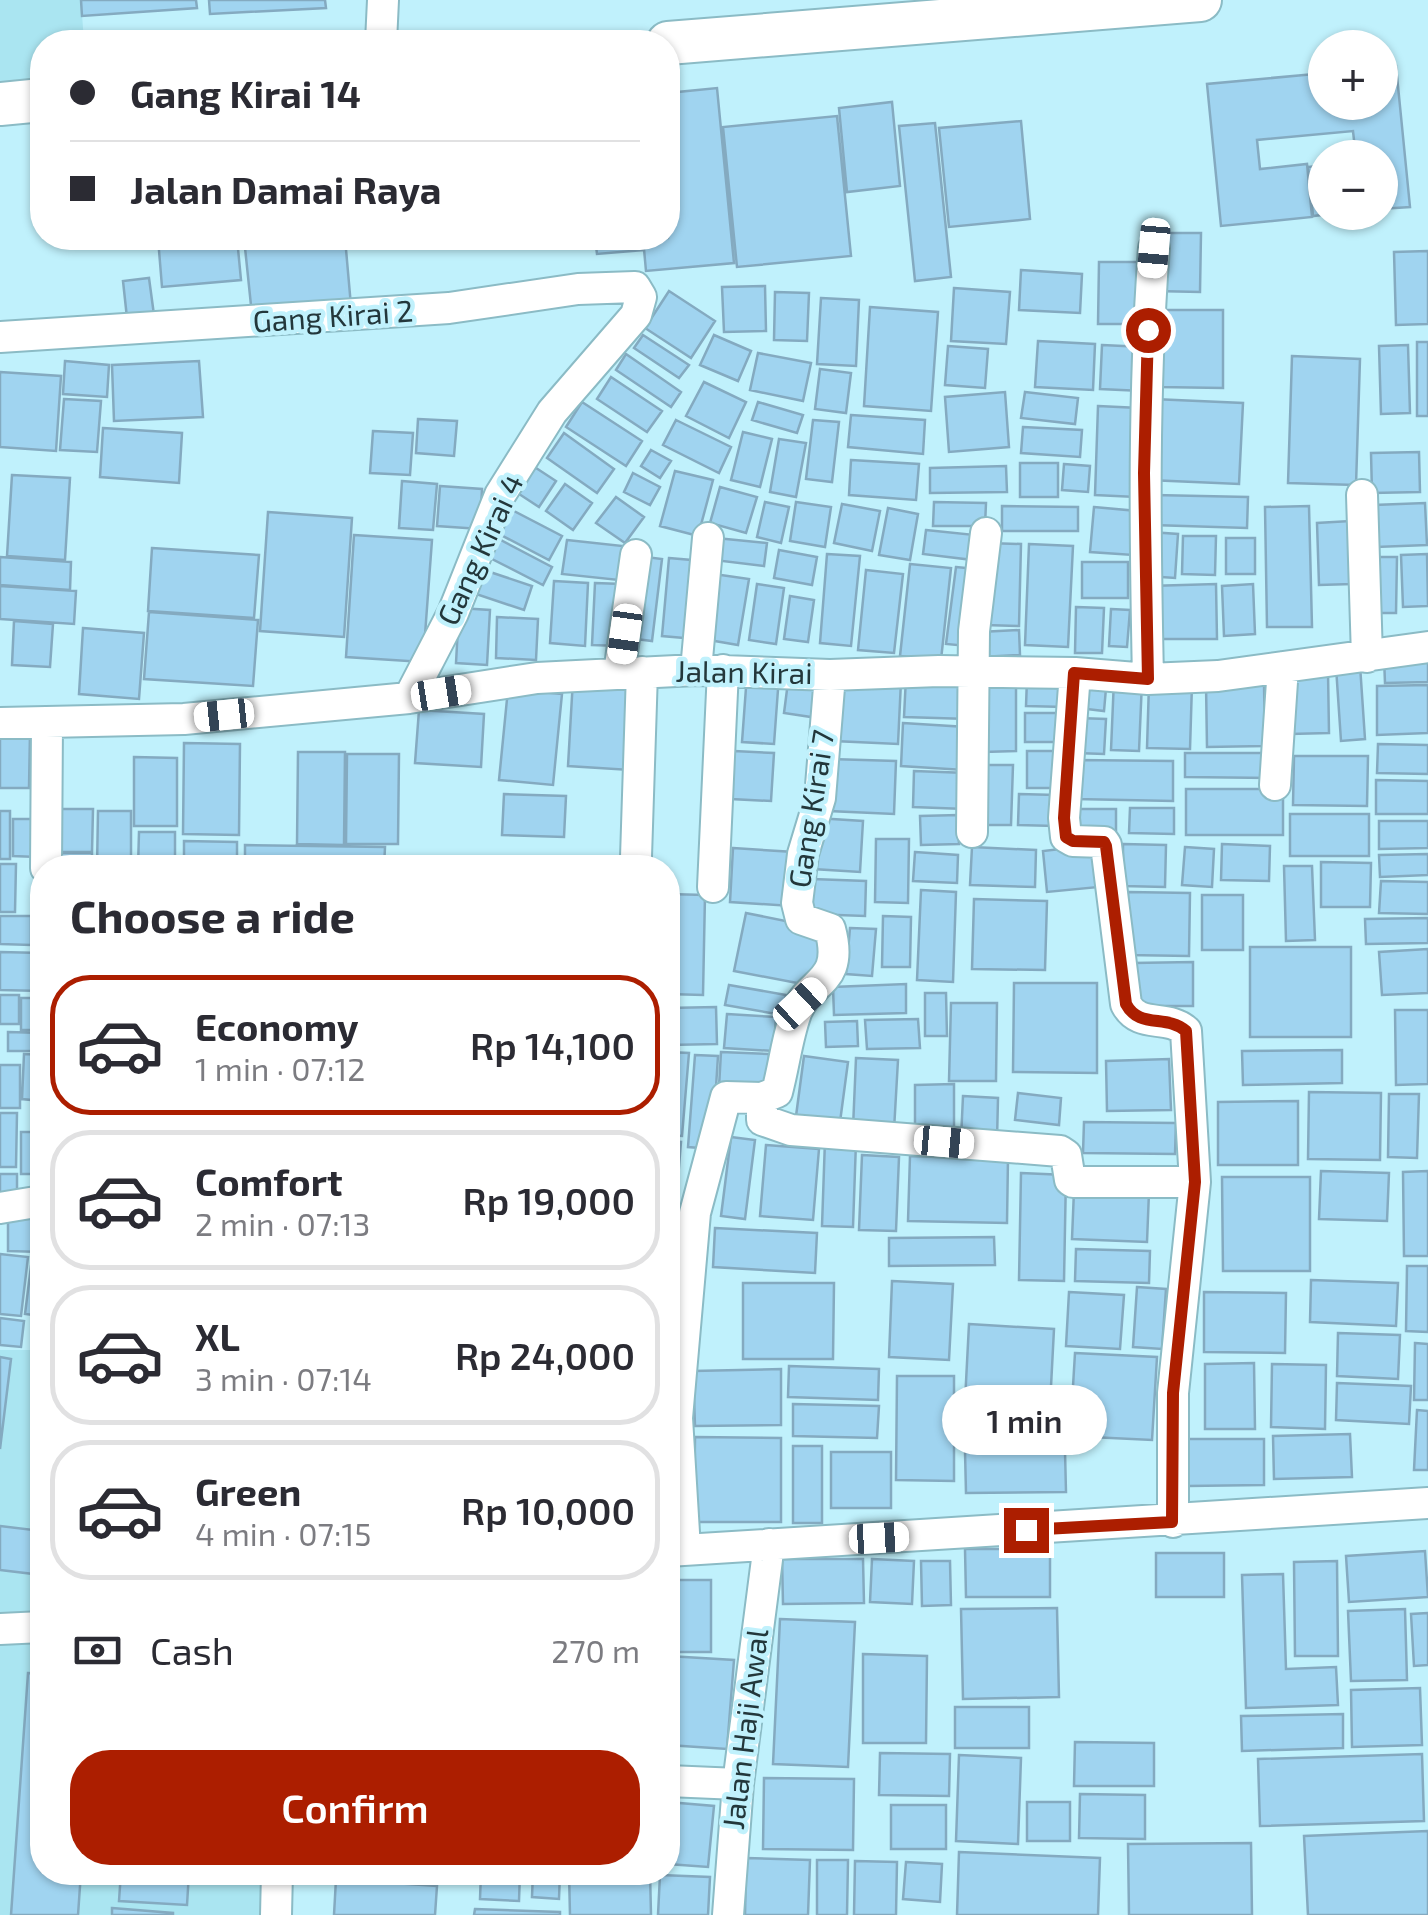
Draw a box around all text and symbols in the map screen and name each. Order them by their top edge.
map controls [1308,30,1398,230]
button: + [1308,30,1398,120]
text: Gang Kirai 14 [130,70,361,116]
button: − [1308,140,1398,230]
text: Jalan Damai Raya [130,166,441,212]
car [1136,217,1172,279]
street label: Gang Kirai 2 [251,291,414,339]
route start [1126,308,1171,353]
street label: Gang Kirai 4 [429,468,530,630]
car [606,602,644,666]
street label: Jalan Kirai [675,652,813,690]
car [409,673,473,713]
car [193,697,255,733]
street label: Gang Kirai 7 [780,727,840,890]
text: Choose a ride [70,888,355,942]
car [768,973,832,1035]
icon: car [75,1000,165,1090]
text: Economy [195,1003,359,1049]
text: Rp 14,100 [470,1022,635,1068]
text: 1 min · 07:12 [195,1049,365,1087]
car [913,1124,975,1160]
icon: car [75,1155,165,1245]
text: Comfort [195,1158,343,1204]
text: Rp 19,000 [463,1177,635,1223]
text: 2 min · 07:13 [195,1204,370,1242]
icon: car [75,1310,165,1400]
text: XL [195,1313,240,1359]
text: Rp 24,000 [455,1332,635,1378]
text: 3 min · 07:14 [195,1359,372,1397]
callout: 1 min [944,1385,1108,1455]
text: 1 min [987,1401,1062,1439]
icon: car [75,1465,165,1555]
text: Green [195,1468,301,1514]
text: Rp 10,000 [461,1487,635,1533]
route end [1004,1508,1049,1553]
text: 4 min · 07:15 [195,1514,371,1552]
car [848,1521,910,1555]
icon: cash [70,1623,125,1678]
street label: Jalan Haji Awal [714,1626,774,1831]
text: Cash [150,1627,234,1673]
text: 270 m [551,1631,640,1669]
button: Confirm [70,1750,640,1865]

